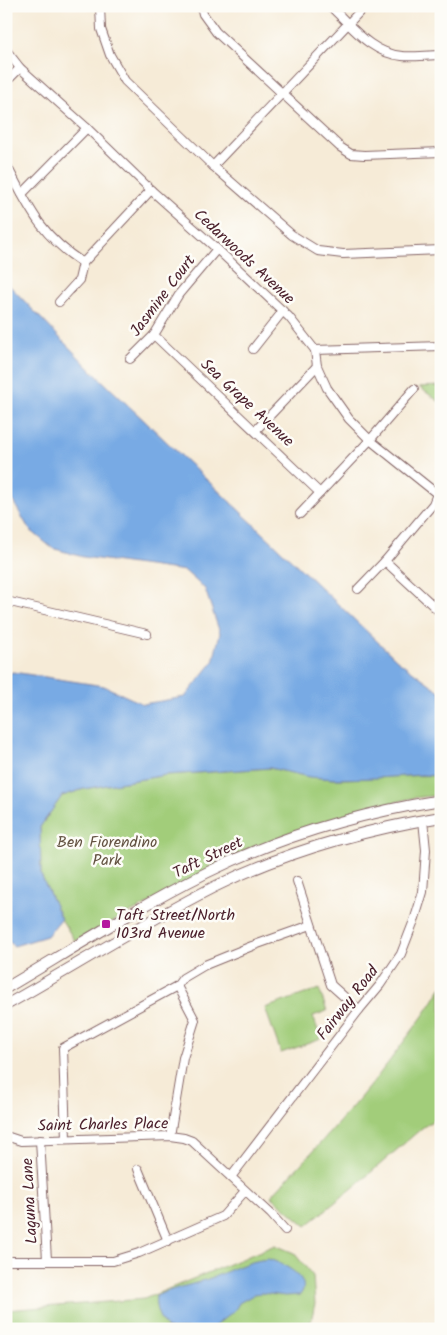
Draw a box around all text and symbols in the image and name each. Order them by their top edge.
street label: Cedarwoods Avenue [188,203,300,311]
street label: Jasmine Court [124,249,203,342]
street label: Sea Grape Avenue [194,353,300,453]
park label: Ben Fiorendino Park [57,830,157,873]
street label: Taft Street [169,830,248,886]
place label: Taft Street/North 103rd Avenue [116,903,235,946]
marker: Taft Street/North 103rd Avenue [100,918,112,930]
street label: Fairway Road [311,959,386,1046]
street label: Saint Charles Place [37,1111,169,1139]
street label: Laguna Lane [15,1157,45,1245]

